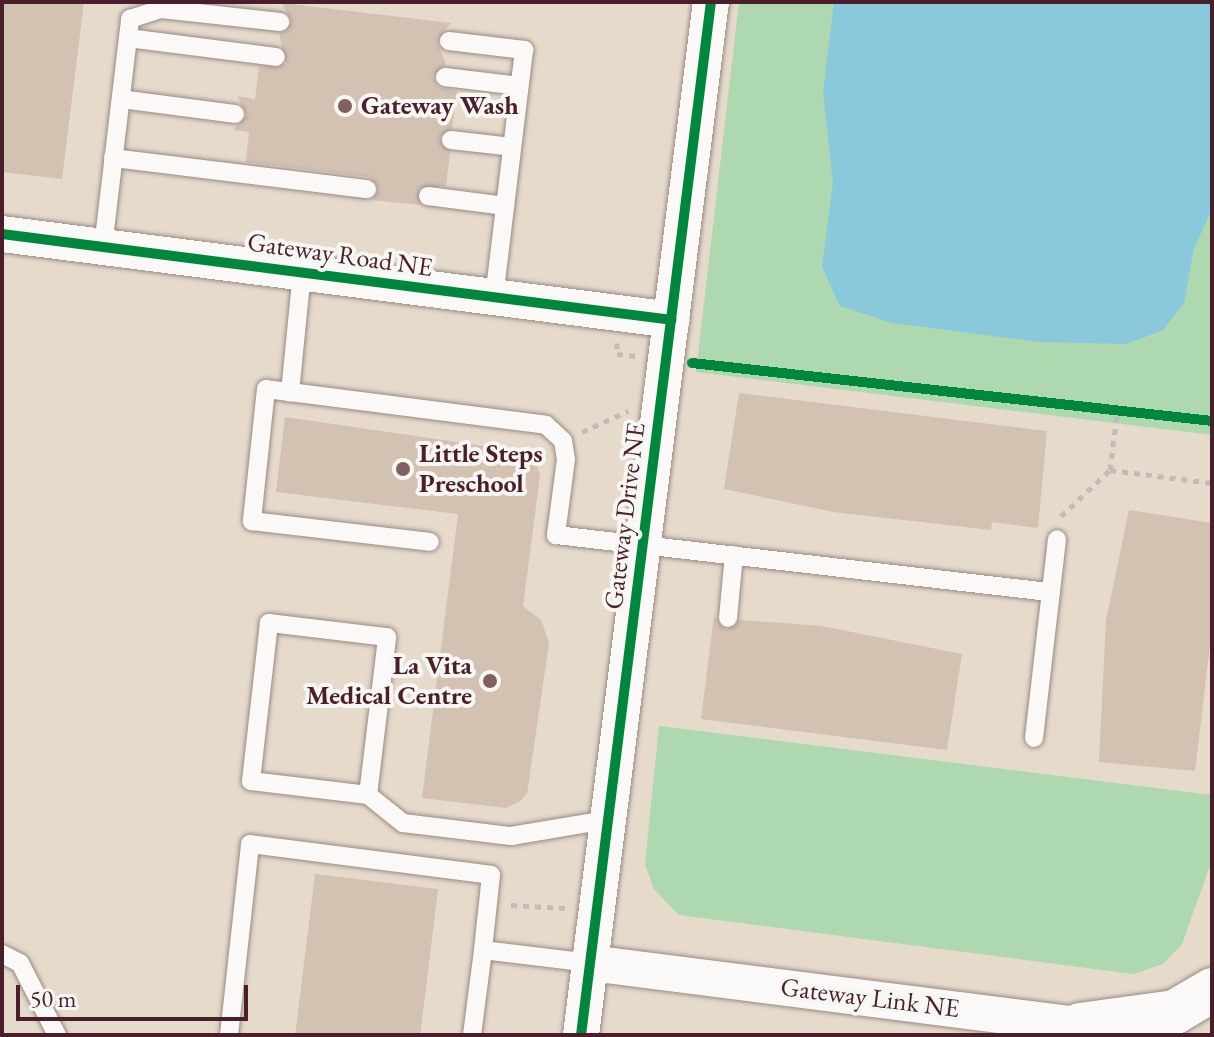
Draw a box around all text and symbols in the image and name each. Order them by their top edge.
place label: Gateway Wash [361,90,519,122]
marker: Gateway Wash [336,97,354,115]
street label: Gateway Road NE [245,227,435,283]
street label: Gateway Drive NE [598,421,652,611]
place label: Little Steps Preschool [419,438,543,500]
marker: Little Steps Preschool [394,460,412,478]
place label: La Vita Medical Centre [306,650,472,712]
marker: La Vita Medical Centre [479,670,501,692]
scale bar [20,969,252,1019]
street label: Gateway Link NE [779,972,961,1024]
text: 50 m [30,983,77,1014]

